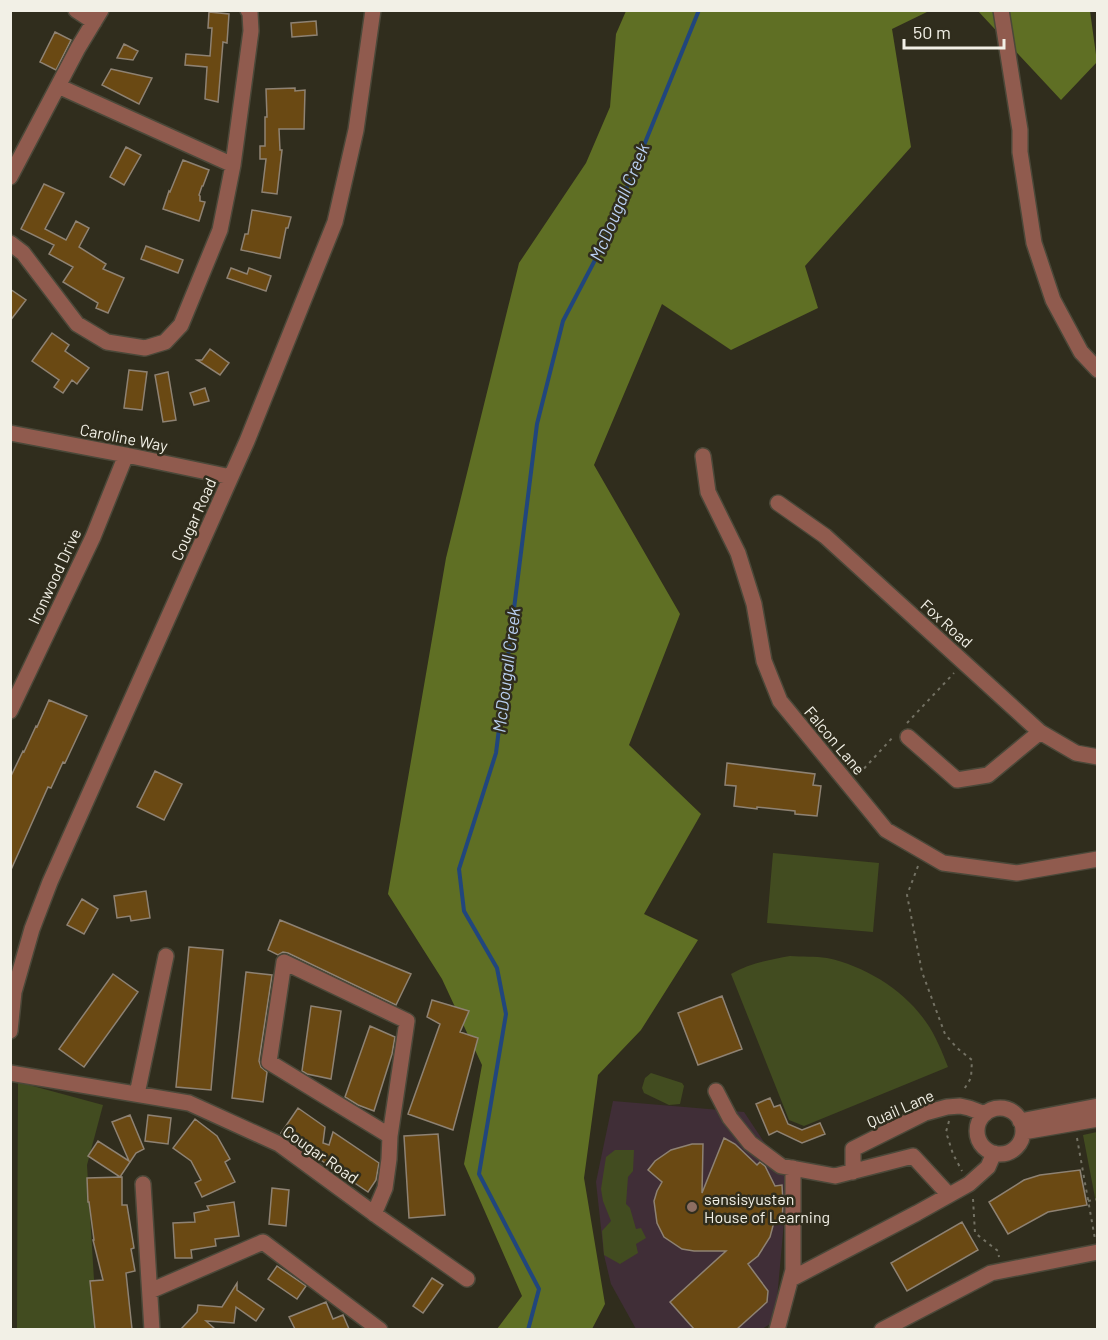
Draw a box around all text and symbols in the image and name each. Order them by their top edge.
scale bar [904,12,1004,50]
text: 50 m [913,21,951,43]
water label: McDougall Creek [584,140,654,264]
street label: Caroline Way [79,419,170,455]
street label: Cougar Road [166,475,220,563]
street label: Ironwood Drive [24,525,84,627]
street label: Fox Road [917,595,977,651]
water label: McDougall Creek [487,606,525,734]
street label: Falcon Lane [801,702,869,778]
street label: Quail Lane [864,1085,936,1131]
street label: Cougar Road [279,1121,363,1187]
place label: sənsisyustən House of Learning [704,1189,830,1226]
marker: sənsisyustən House of Learning [685,1200,699,1214]

